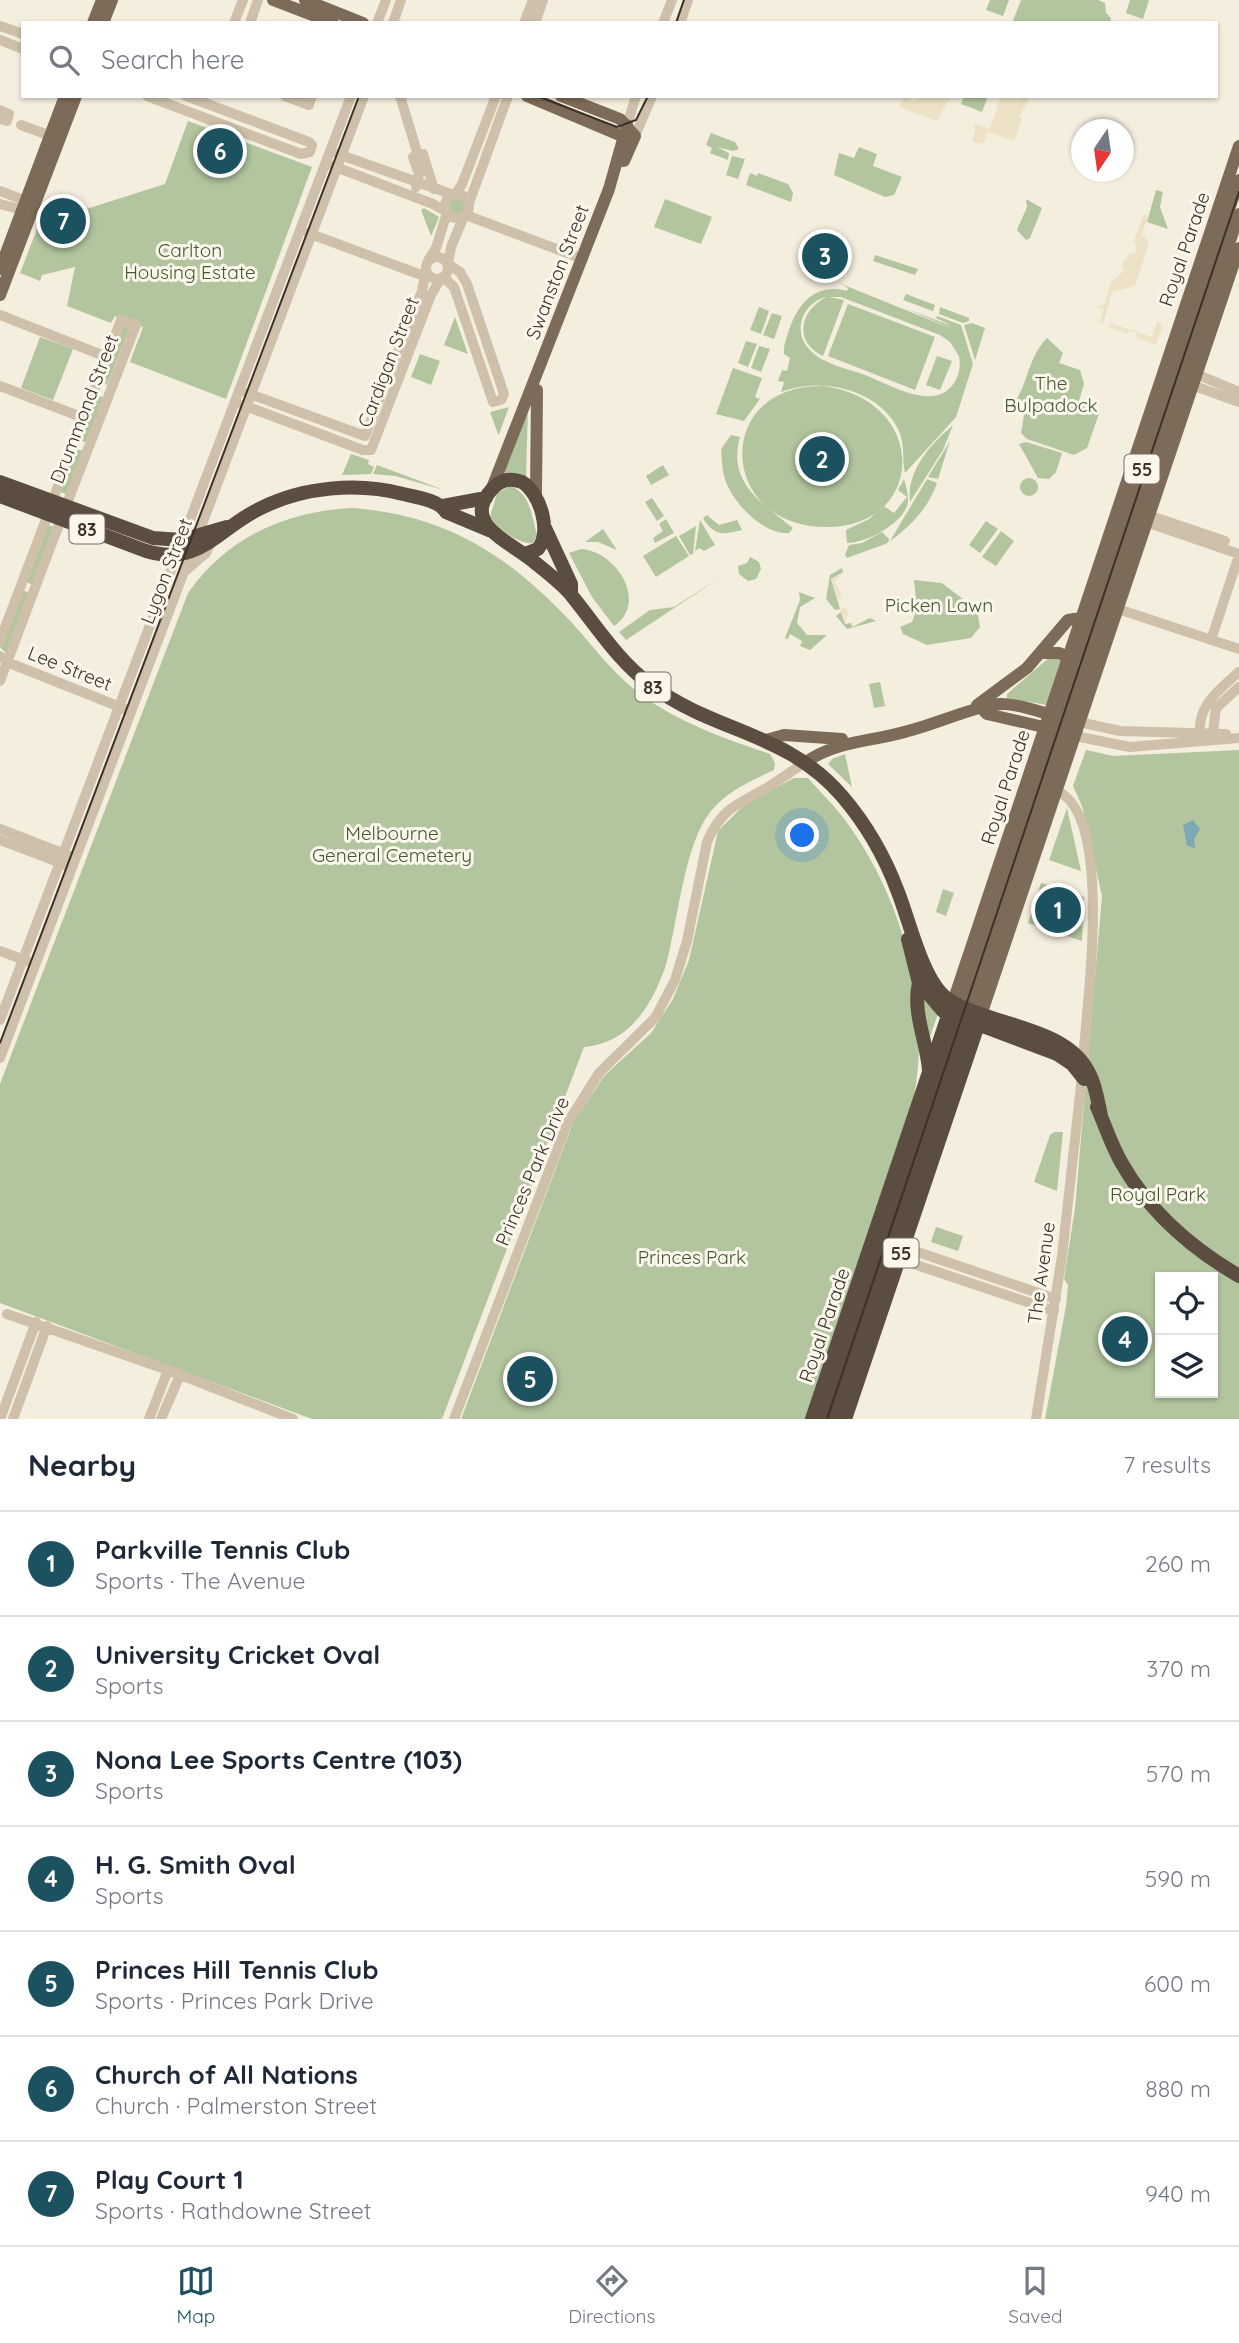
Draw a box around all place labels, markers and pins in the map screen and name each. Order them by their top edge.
pin: 6 [197,125,243,177]
pin: 7 [40,195,86,247]
pin: 3 [802,230,848,282]
pin: 2 [799,433,845,485]
pin: 1 [1035,884,1081,936]
pin: 4 [1102,1313,1148,1365]
pin: 5 [507,1353,553,1405]

